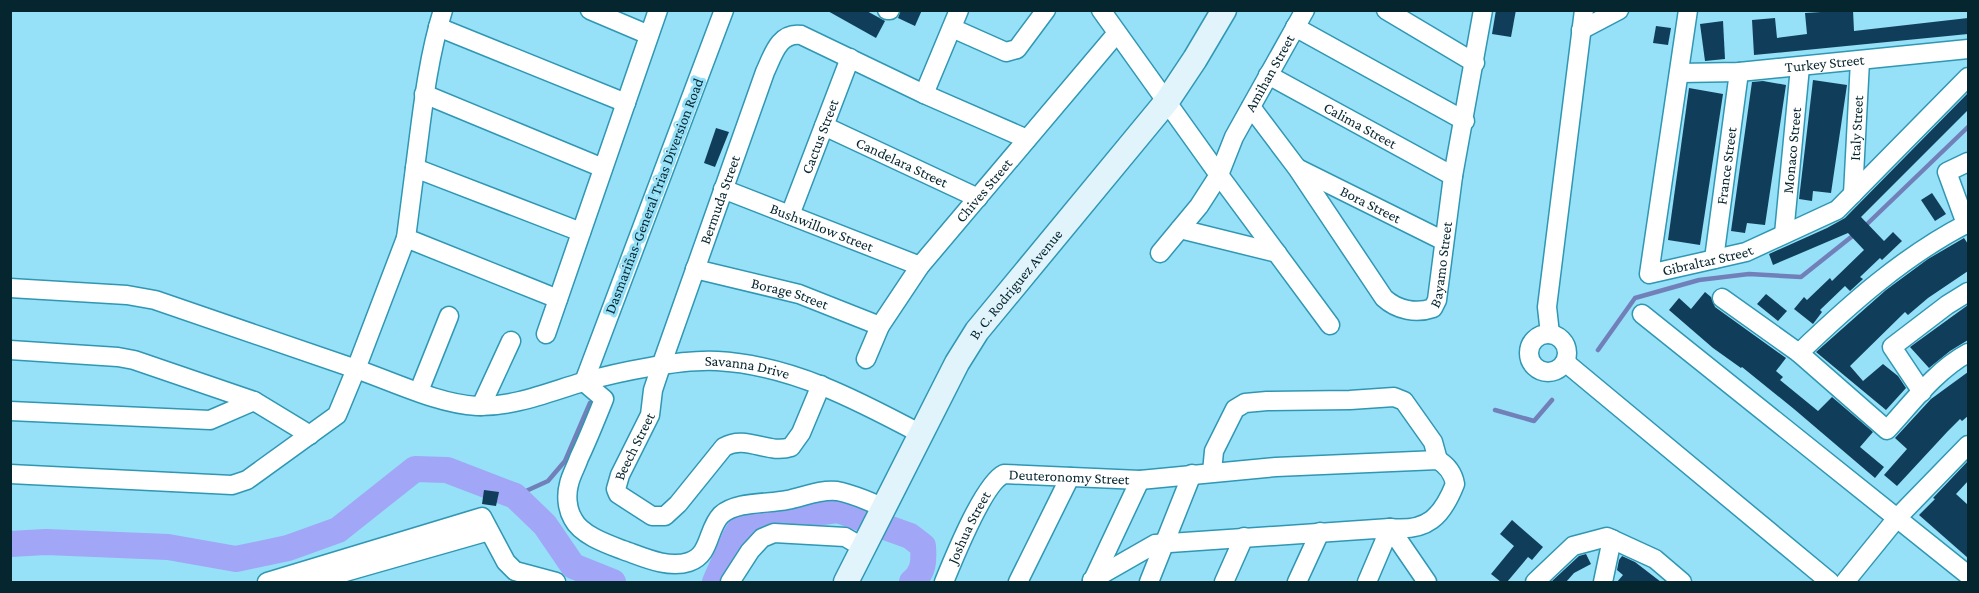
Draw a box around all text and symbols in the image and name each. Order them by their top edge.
street label: Amihan Street [1242,31,1298,114]
street label: Turkey Street [1784,51,1866,75]
street label: Dasmariñas-General Trias Diversion Road [602,76,706,316]
street label: Italy Street [1847,94,1866,161]
street label: Cactus Street [798,96,842,176]
street label: Calima Street [1321,99,1400,152]
street label: Monaco Street [1780,106,1804,194]
street label: France Street [1713,125,1740,206]
street label: Candelara Street [854,134,951,191]
street label: Bermuda Street [697,152,743,246]
street label: Chives Street [953,155,1016,225]
street label: Bora Street [1338,183,1405,227]
street label: Bushwillow Street [768,200,877,255]
street label: Bayamo Street [1427,220,1455,310]
street label: B. C. Rodriguez Avenue [966,226,1066,342]
street label: Gibraltar Street [1661,241,1756,279]
street label: Borage Street [750,275,831,313]
street label: Savanna Drive [705,353,792,382]
street label: Beech Street [611,409,658,482]
street label: Deuteronomy Street [1008,466,1131,488]
street label: Joshua Street [944,487,994,568]

